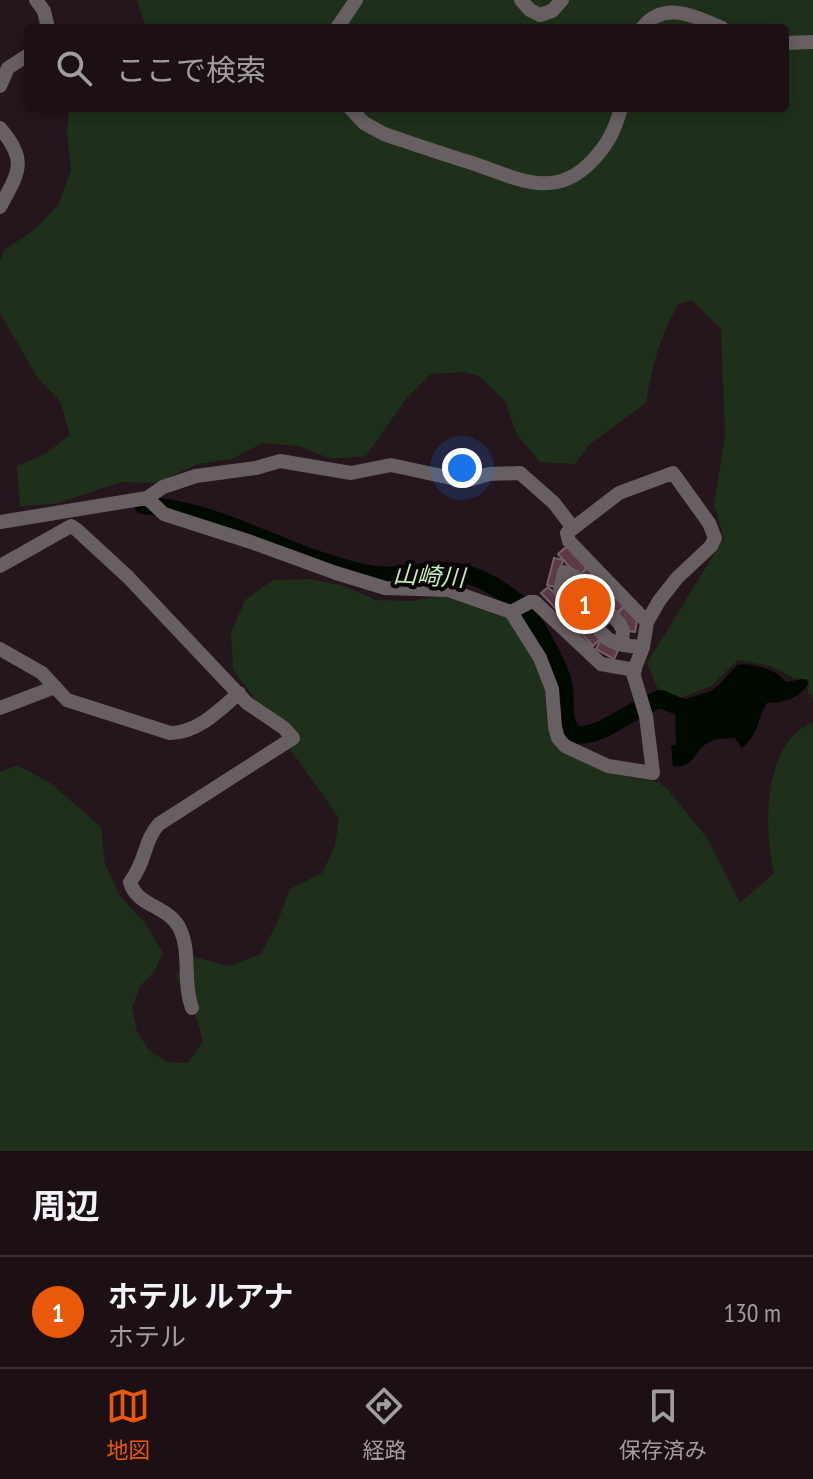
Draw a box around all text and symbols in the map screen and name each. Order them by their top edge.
search box [24,24,789,112]
icon: search [52,46,96,90]
text: ここで検索 [116,50,266,89]
your location [442,448,482,488]
water label: 山崎川 [392,559,469,594]
pin: 1 [559,574,611,634]
text: 周辺 [32,1183,100,1227]
text: ホテル ルアナ [108,1276,294,1315]
text: 1 [52,1296,64,1329]
text: 130 m [723,1296,781,1329]
text: ホテル [108,1320,186,1353]
tab: 地図 [106,1384,150,1464]
tab: 経路 [362,1384,407,1464]
tab: 保存済み [619,1384,707,1464]

